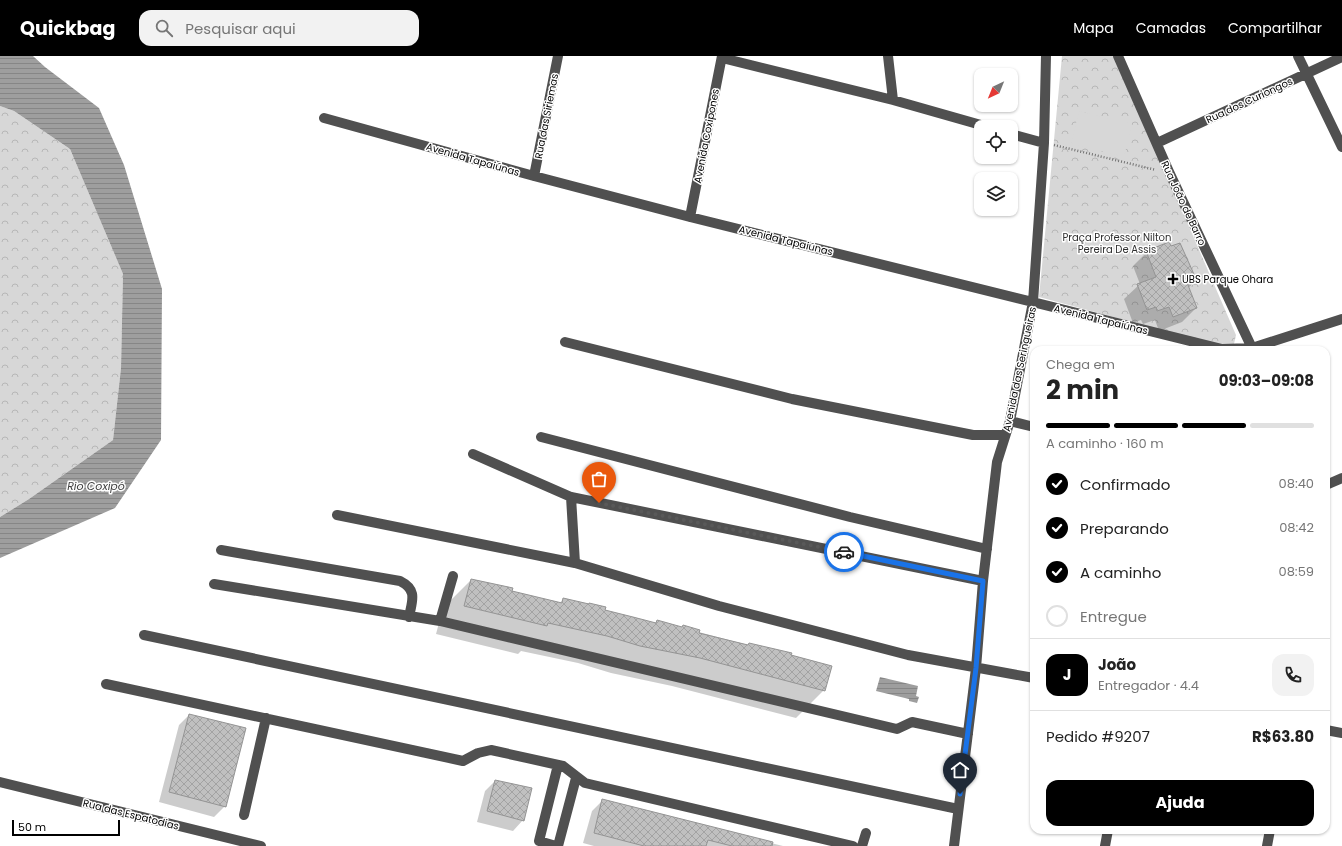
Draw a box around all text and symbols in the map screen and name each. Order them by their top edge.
search box [139,10,419,46]
text: Quickbag [20,15,115,42]
icon: search [153,17,175,39]
text: Pesquisar aqui [185,18,296,39]
text: Mapa [1073,18,1114,38]
text: Camadas [1136,18,1206,38]
text: Compartilhar [1228,18,1322,38]
north arrow [974,68,1018,112]
map controls [974,68,1018,216]
street label: Rua das Siriemas [531,72,562,160]
street label: Rua dos Curiongos [1203,74,1295,127]
street label: Avenida Coxipones [690,88,723,185]
button: locate [974,120,1018,164]
street label: Avenida Tapaiúnas [424,139,521,180]
street label: Rua João de Barro [1157,158,1210,248]
button: layers [974,172,1018,216]
street label: Avenida Tapaiúnas [737,222,835,259]
park label: Praça Professor Nilton Pereira De Assis [1063,230,1171,257]
place label: UBS Parque Ohara [1182,272,1273,287]
marker: UBS Parque Ohara [1167,273,1179,285]
street label: Avenida Tapaiúnas [1052,301,1150,338]
street label: Avenida das Seringueiras [999,305,1040,433]
text: Chega em [1046,355,1115,374]
text: 09:03–09:08 [1219,370,1314,391]
text: 2 min [1046,372,1119,408]
text: A caminho · 160 m [1046,434,1164,453]
pin [582,462,616,503]
icon: bag [588,468,610,490]
icon: check [1046,473,1068,495]
text: Confirmado [1080,474,1170,495]
text: 08:40 [1279,474,1314,493]
water label: Rio Coxipó [67,478,125,494]
icon: check [1046,517,1068,539]
text: Preparando [1080,518,1169,539]
text: 08:42 [1279,518,1314,537]
courier [824,532,864,572]
icon: car [833,541,855,563]
icon: check [1046,561,1068,583]
text: A caminho [1080,562,1161,583]
text: 08:59 [1279,562,1314,581]
text: Entregue [1080,606,1147,627]
text: João [1098,654,1136,675]
button: phone [1272,654,1314,696]
text: J [1063,664,1071,685]
text: Entregador · 4.4 [1098,676,1199,695]
text: Pedido #9207 [1046,726,1150,747]
text: R$63.80 [1252,726,1314,747]
pin [943,753,977,794]
icon: home [949,759,971,781]
button: Ajuda [1046,780,1314,826]
street label: Rua das Espatodias [81,795,180,834]
scale bar [12,818,120,837]
text: 50 m [18,819,46,835]

